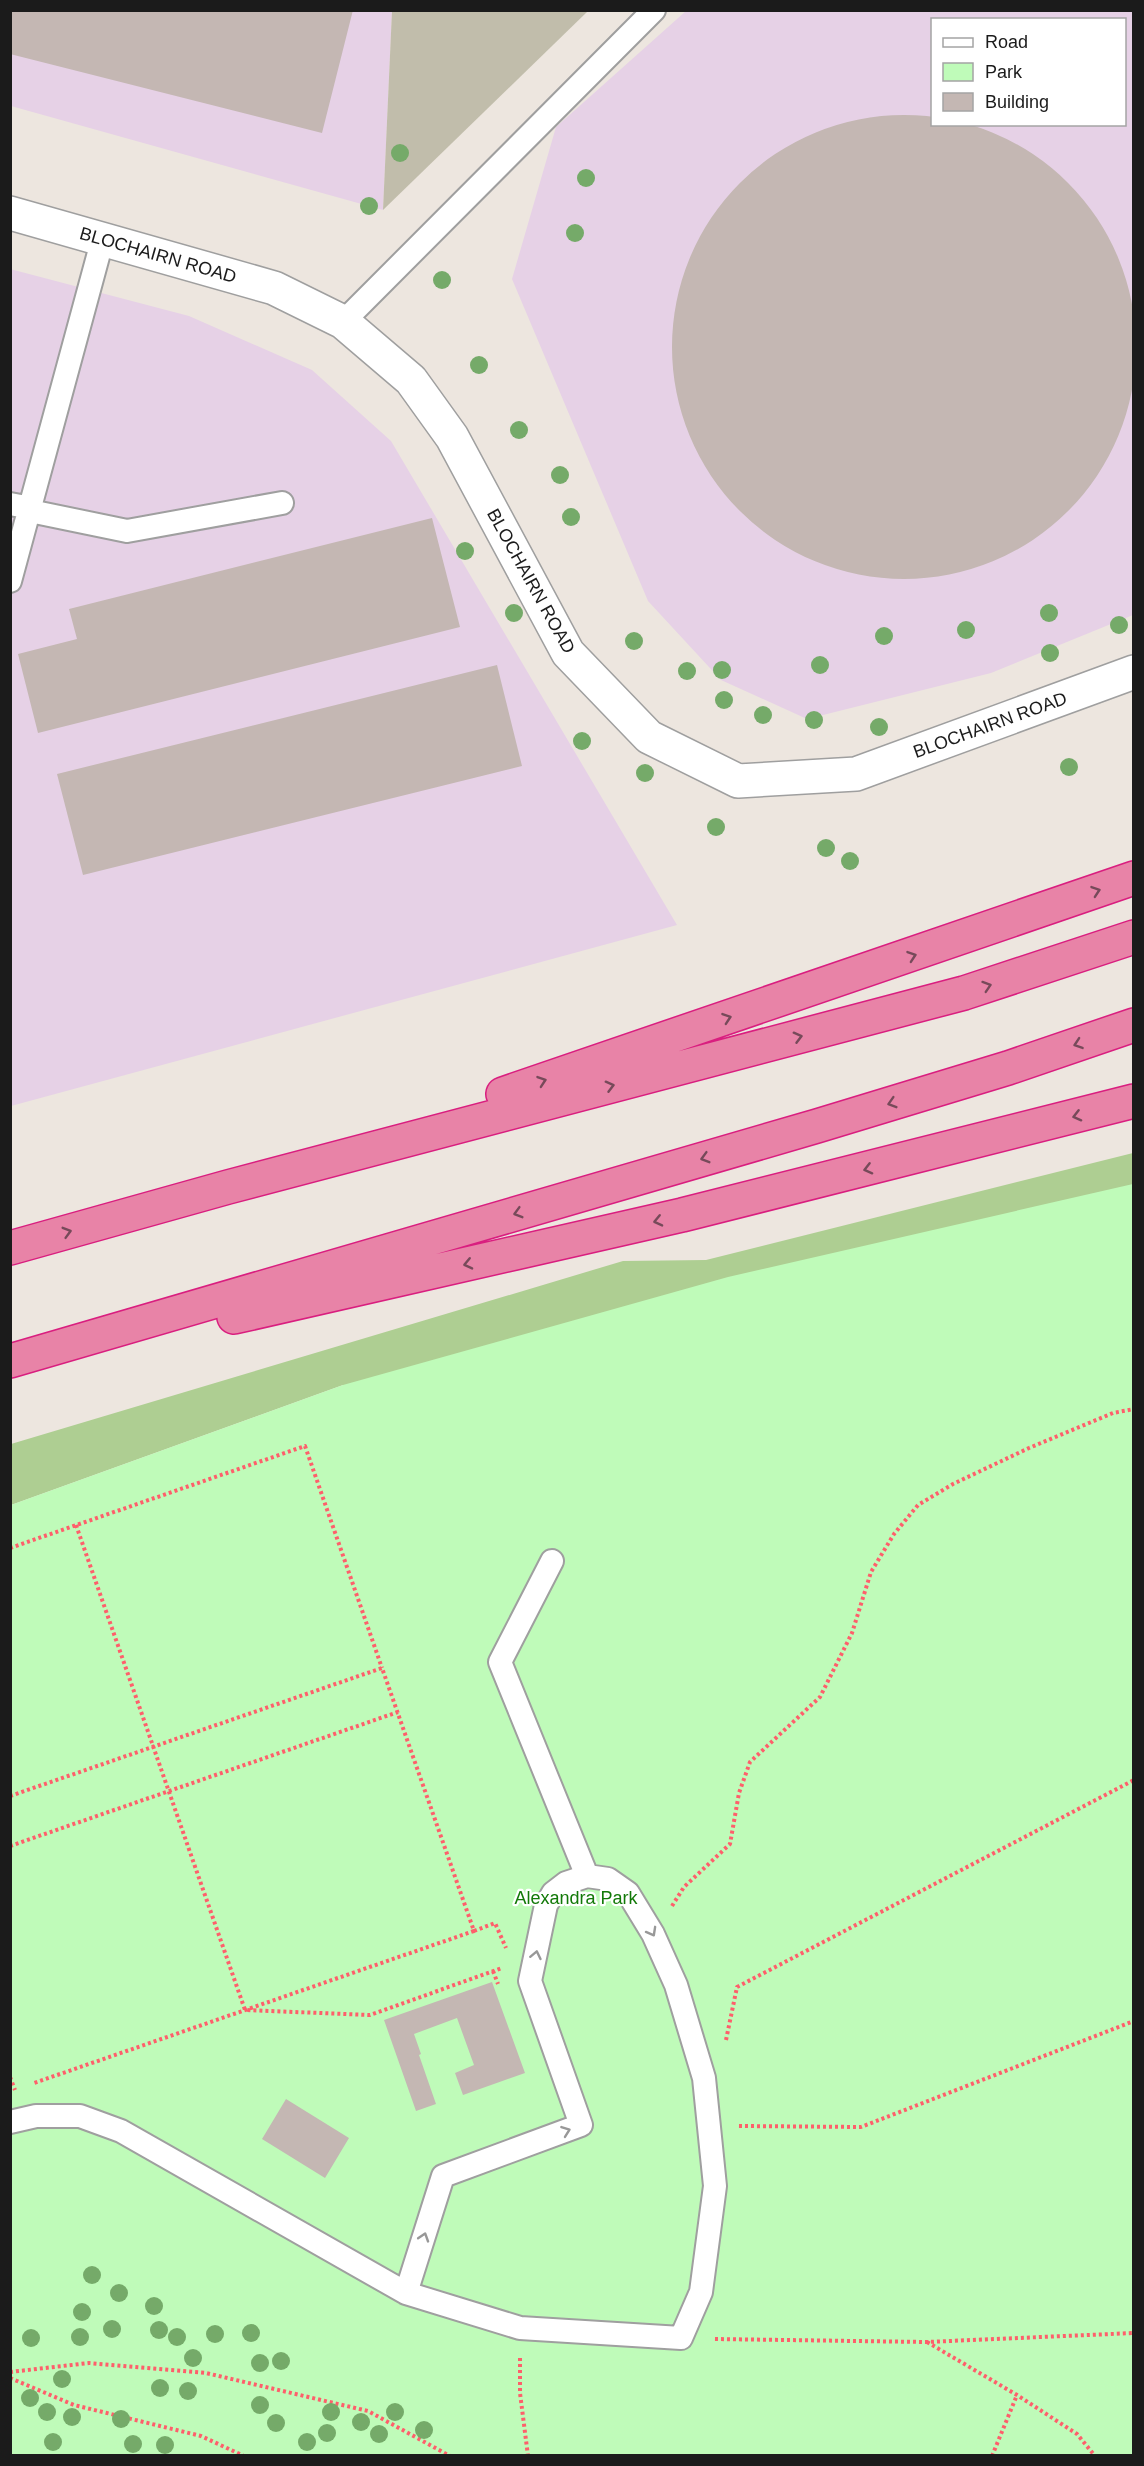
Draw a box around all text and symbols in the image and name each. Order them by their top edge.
legend [931,18,1126,126]
text: Road [985,32,1028,52]
text: Park [985,62,1023,82]
text: Building [985,92,1049,112]
street label: BLOCHAIRN ROAD [77,223,239,287]
street label: BLOCHAIRN ROAD [483,505,579,657]
street label: BLOCHAIRN ROAD [910,688,1070,762]
one-way arrow [1090,886,1101,899]
one-way arrow [906,950,917,963]
one-way arrow [981,981,992,993]
one-way arrow [721,1013,732,1025]
one-way arrow [793,1032,803,1044]
one-way arrow [1073,1037,1084,1050]
one-way arrow [536,1075,547,1088]
one-way arrow [605,1081,615,1094]
one-way arrow [887,1096,898,1108]
one-way arrow [1072,1108,1082,1121]
one-way arrow [700,1151,711,1163]
one-way arrow [863,1162,873,1175]
one-way arrow [513,1206,524,1218]
one-way arrow [653,1213,663,1226]
one-way arrow [61,1227,72,1239]
one-way arrow [463,1257,473,1270]
park label: Alexandra Park [514,1888,639,1908]
one-way arrow [645,1926,656,1936]
one-way arrow [529,1951,542,1961]
one-way arrow [560,2125,571,2138]
one-way arrow [417,2232,429,2243]

